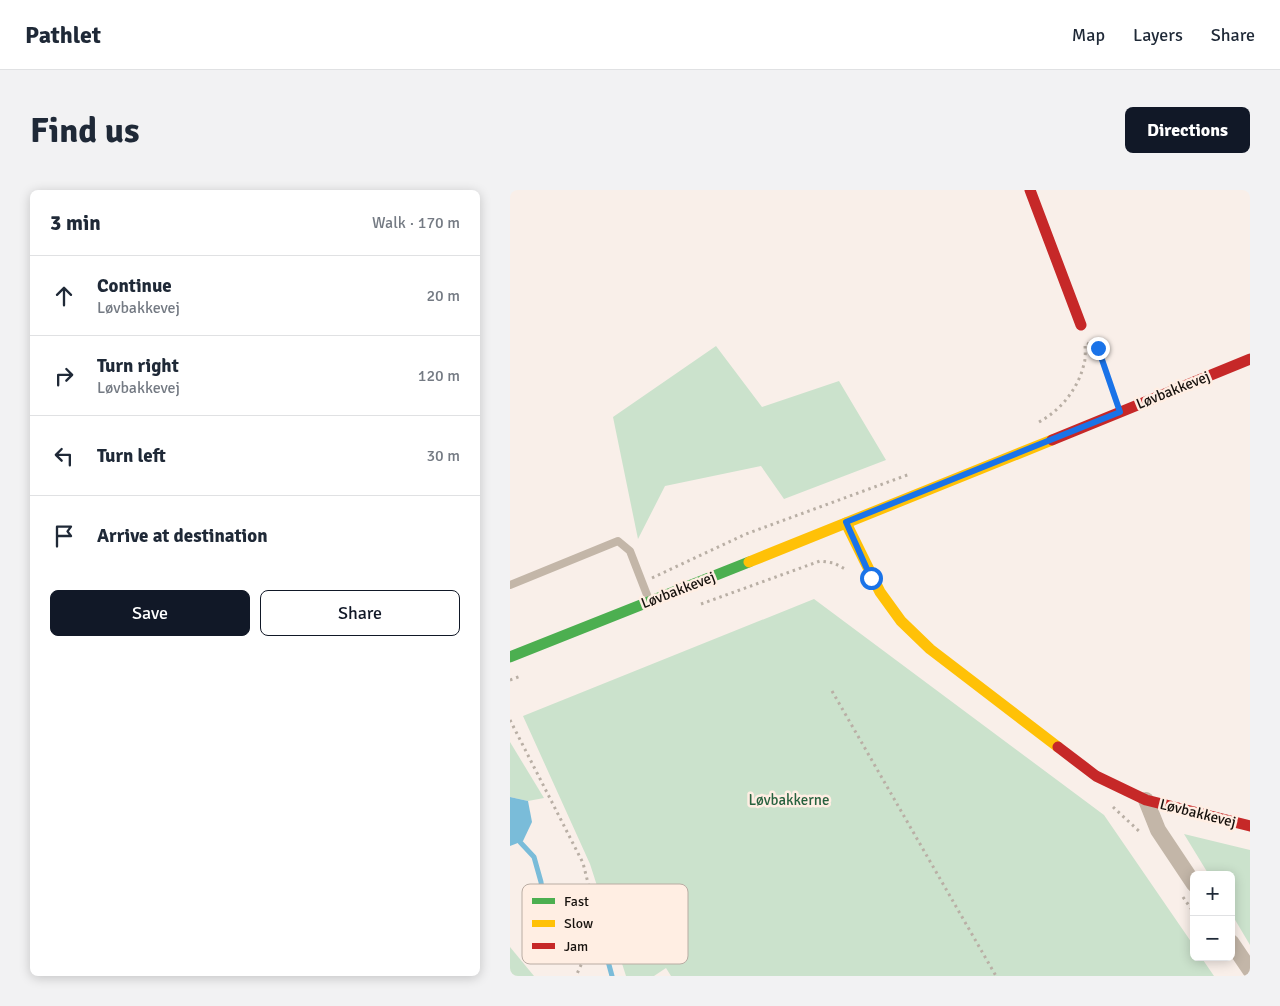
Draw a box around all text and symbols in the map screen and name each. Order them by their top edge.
text: Pathlet [25,20,101,50]
text: Map [1072,24,1105,46]
text: Layers [1133,24,1183,46]
text: Share [1211,24,1255,46]
button: Directions [1125,107,1250,153]
text: Find us [30,109,140,152]
text: 3 min [50,210,101,236]
text: Walk · 170 m [372,213,460,233]
text: Continue [97,274,172,298]
icon: ahead [50,282,78,310]
text: 20 m [426,286,460,306]
text: Løvbakkevej [97,298,180,318]
route end [1087,337,1110,360]
text: Turn right [97,354,179,378]
icon: right [50,362,78,390]
text: 120 m [418,366,460,386]
street label: Løvbakkevej [1134,367,1212,413]
text: Løvbakkevej [97,378,180,398]
icon: left [50,442,78,470]
text: Turn left [97,444,166,468]
text: 30 m [426,446,460,466]
icon: arrive [50,522,78,550]
text: Arrive at destination [97,524,268,548]
route start [860,567,883,590]
street label: Løvbakkevej [638,568,718,612]
button: Save [50,590,250,636]
button: Share [260,590,460,636]
park label: Løvbakkerne [749,791,829,809]
street label: Løvbakkevej [1158,795,1238,831]
map controls [1190,871,1235,961]
button: + [1190,871,1235,916]
legend [522,884,688,964]
text: Fast [564,893,589,910]
text: Slow [564,915,593,932]
button: − [1190,916,1235,961]
text: Jam [564,938,588,955]

